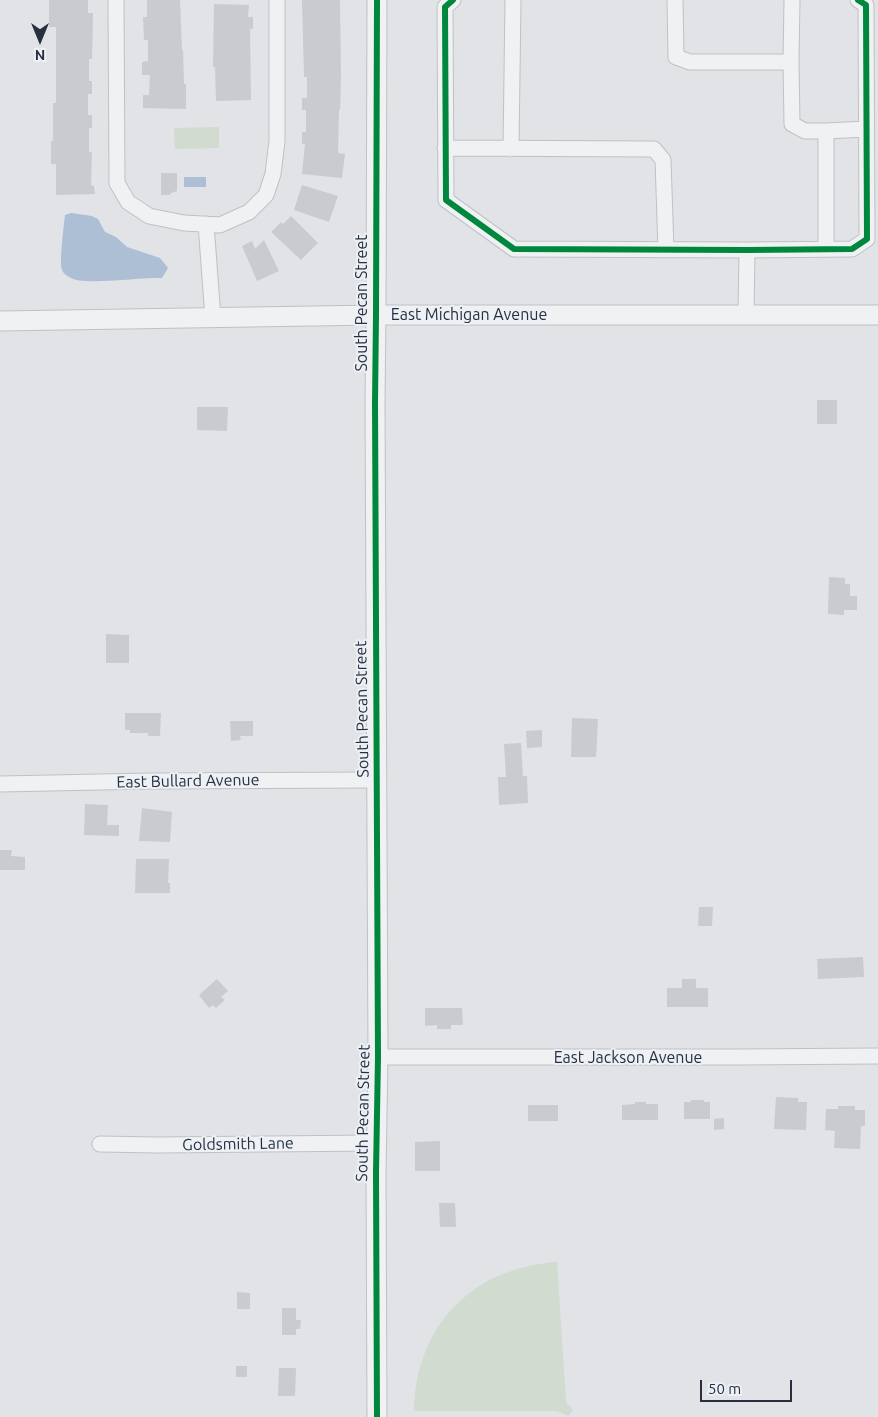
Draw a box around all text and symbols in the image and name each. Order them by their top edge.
north arrow [15,15,65,65]
text: N [35,47,45,63]
street label: South Pecan Street [352,234,372,372]
street label: East Michigan Avenue [391,305,547,325]
street label: South Pecan Street [351,640,373,778]
street label: East Bullard Avenue [116,770,260,792]
street label: South Pecan Street [352,1044,374,1182]
street label: East Jackson Avenue [554,1048,702,1068]
street label: Goldsmith Lane [182,1133,294,1155]
scale bar [703,1370,796,1402]
text: 50 m [708,1380,741,1397]

